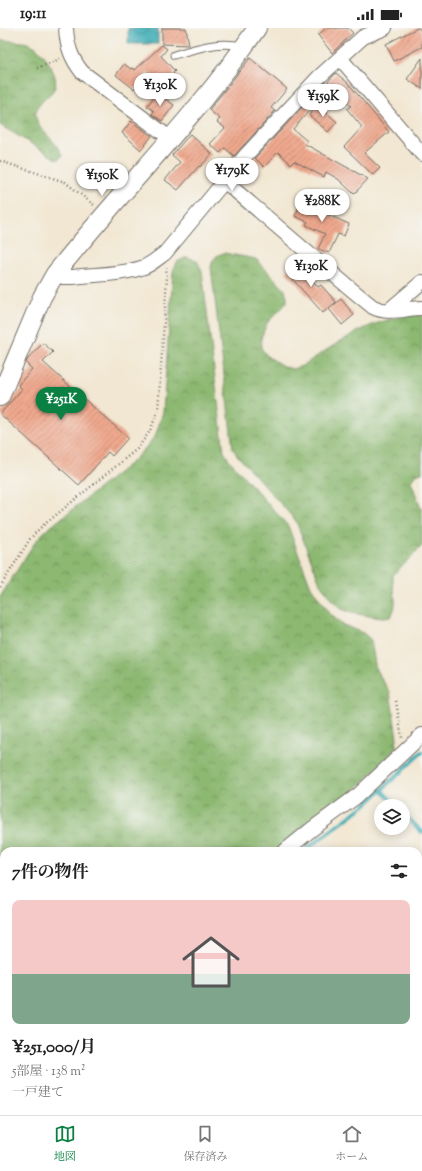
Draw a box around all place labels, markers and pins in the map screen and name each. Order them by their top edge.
pin: ¥130K [132,73,188,107]
pin: ¥159K [295,84,351,118]
pin: ¥179K [204,158,260,192]
pin: ¥150K [74,163,130,197]
pin: ¥288K [294,189,350,223]
pin: ¥130K [283,254,339,288]
pin: ¥251K [33,387,89,421]

